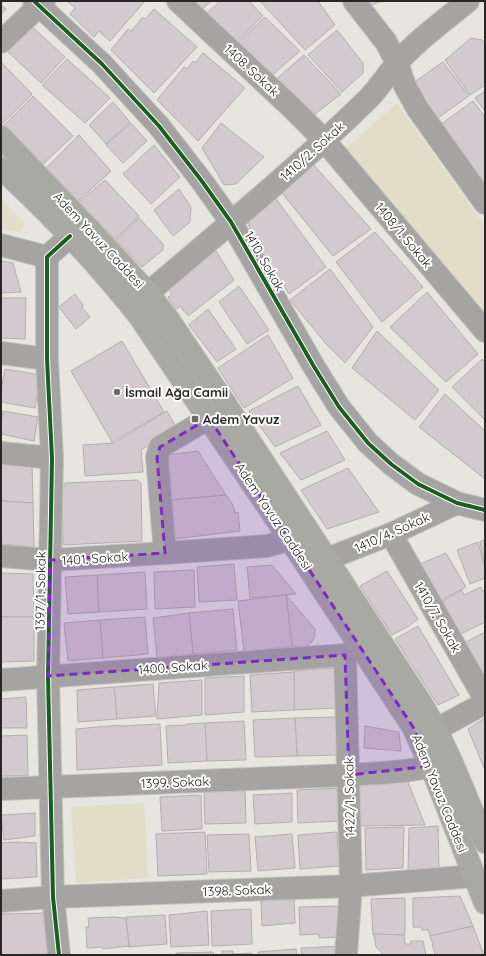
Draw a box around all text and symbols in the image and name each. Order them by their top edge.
street label: 1408. Sokak [221,41,283,99]
street label: 1410/2. Sokak [277,118,347,184]
street label: Adem Yavuz Caddesi [50,188,148,292]
street label: 1408/1. Sokak [372,199,436,271]
street label: 1410. Sokak [241,228,289,294]
place label: İsmail Ağa Camii [125,384,228,400]
marker: İsmail Ağa Camii [112,387,122,397]
place label: Adem Yavuz [203,411,279,427]
marker: Adem Yavuz [190,414,200,424]
street label: Adem Yavuz Caddesi [232,459,316,573]
street label: 1410/4. Sokak [352,508,432,556]
street label: 1401. Sokak [61,548,129,568]
street label: 1397/1. Sokak [31,551,49,631]
street label: 1410/7. Sokak [411,579,465,655]
street label: 1400. Sokak [138,657,208,677]
street label: Adem Yavuz Caddesi [409,732,471,854]
street label: 1422/1. Sokak [340,757,358,837]
street label: 1399. Sokak [141,773,210,791]
street label: 1398. Sokak [202,881,272,899]

